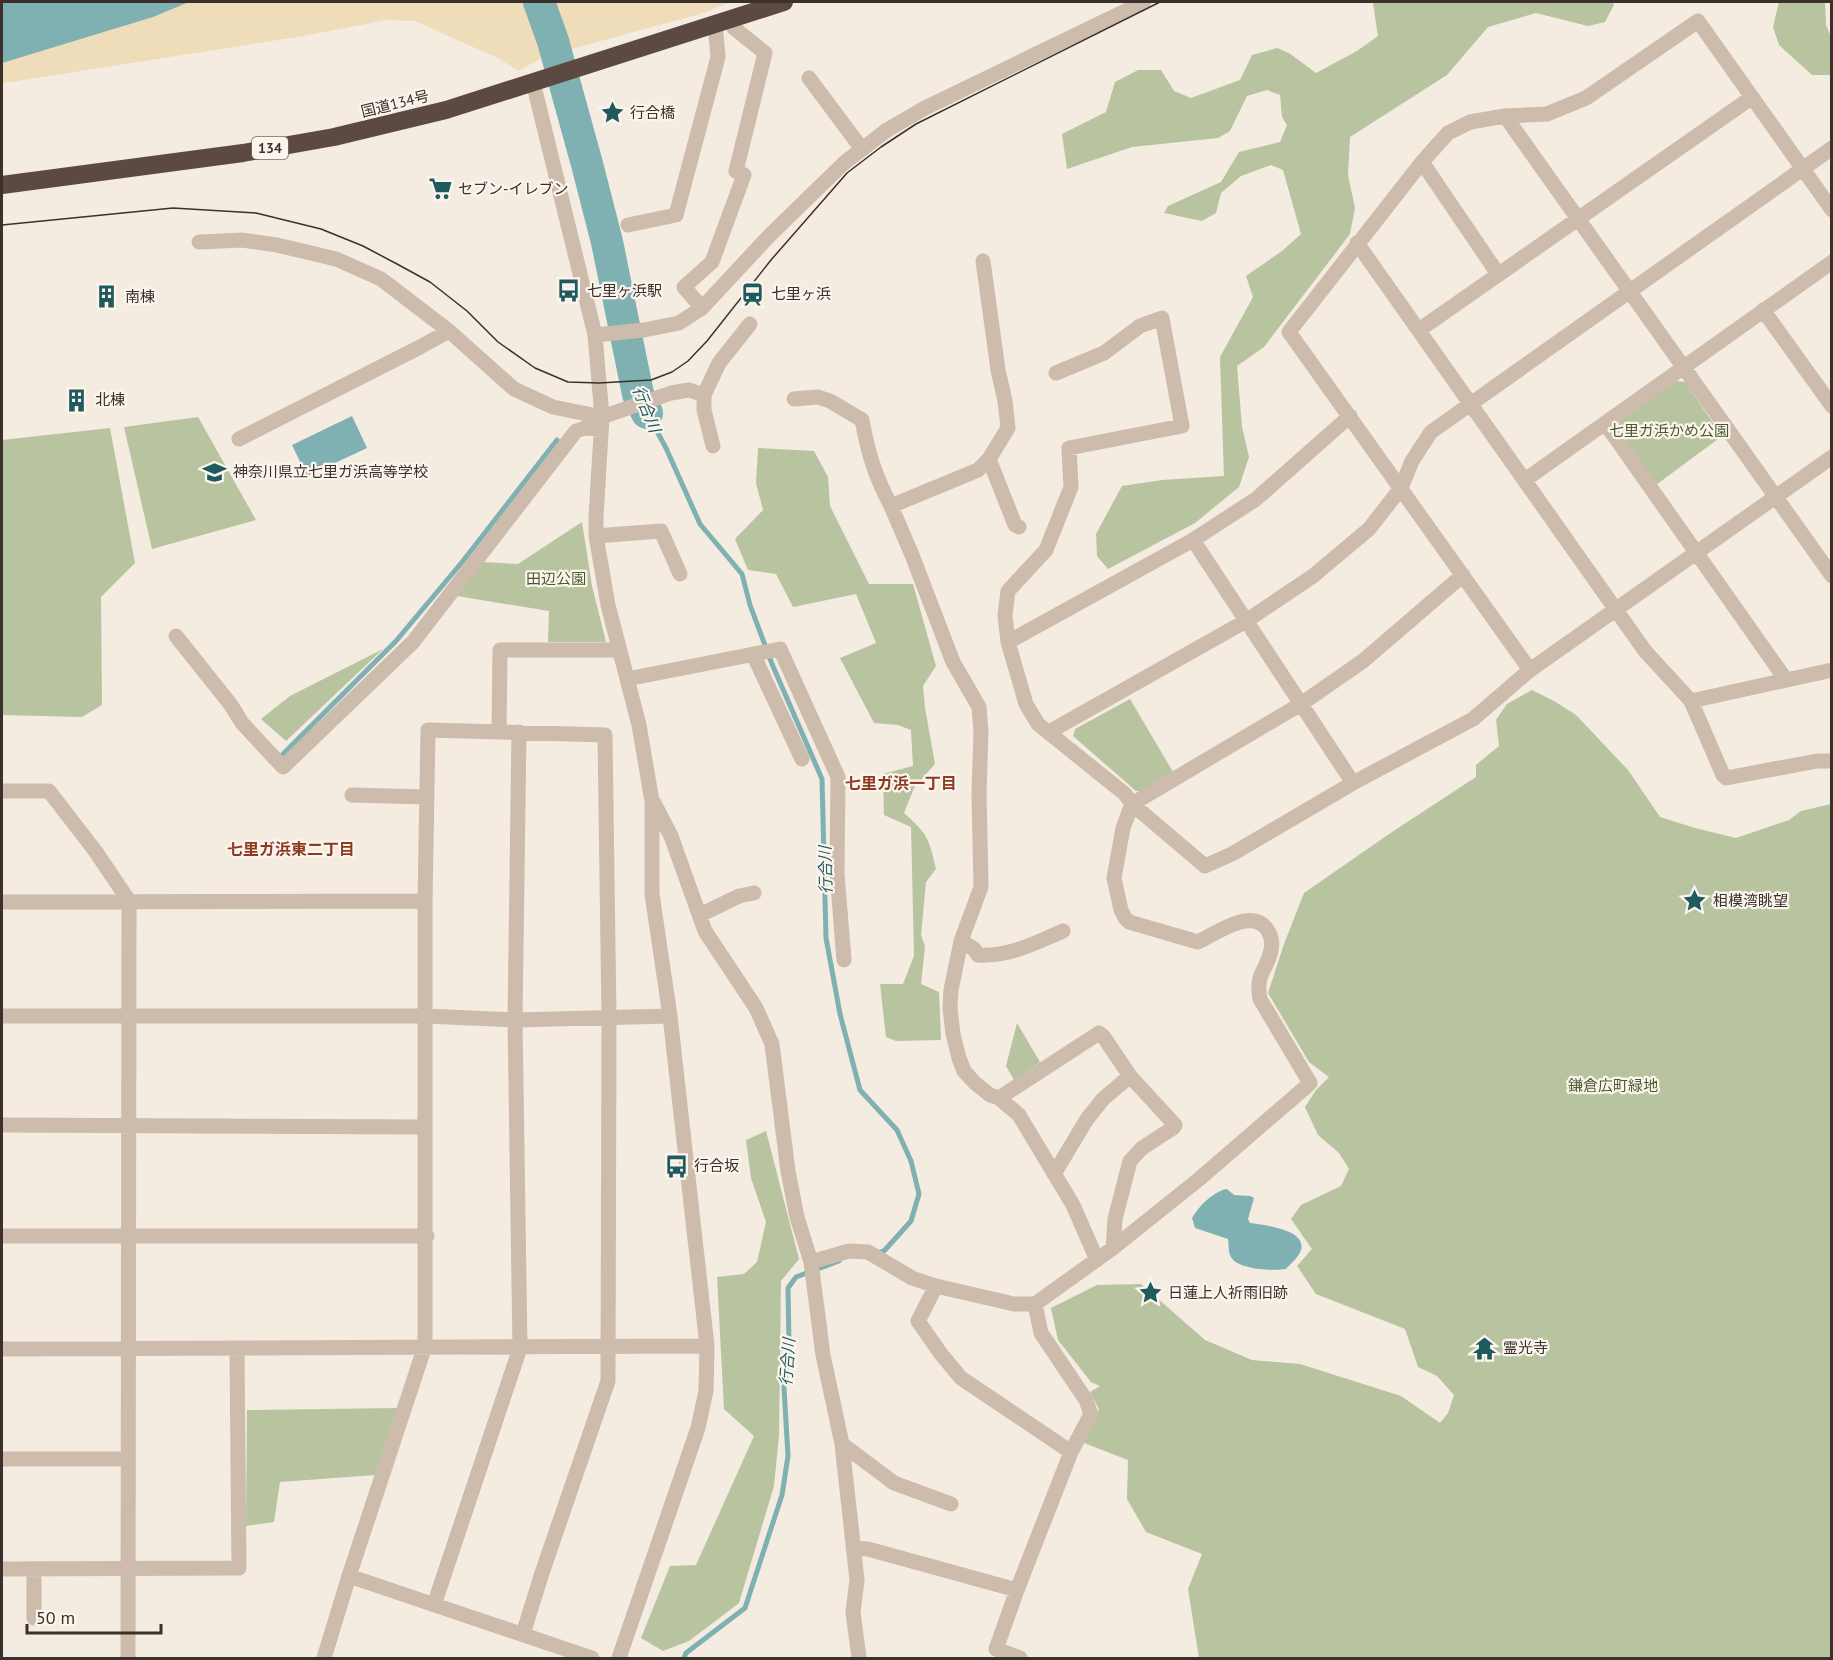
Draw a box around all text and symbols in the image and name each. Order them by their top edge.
street label: 国道134号 [359,86,431,121]
place icon: 行合橋 [599,100,625,126]
place label: 行合橋 [630,103,675,122]
road number: 134 [252,137,288,159]
supermarket icon: セブン-イレブン [427,176,453,202]
place label: セブン-イレブン [458,179,568,198]
bus stop icon: 七里ヶ浜駅 [556,278,582,304]
place label: 七里ヶ浜駅 [587,281,662,300]
station icon: 七里ヶ浜 [740,281,766,307]
building icon: 南棟 [94,284,120,310]
place label: 七里ヶ浜 [771,284,831,303]
place label: 南棟 [125,287,155,306]
water label: 行合川 [629,383,666,437]
building icon: 北棟 [64,387,90,413]
place label: 北棟 [95,390,125,409]
park label: 七里ガ浜かめ公園 [1609,421,1729,440]
school or university icon: 神奈川県立七里ガ浜高等学校 [202,459,228,485]
place label: 神奈川県立七里ガ浜高等学校 [233,462,428,481]
park label: 田辺公園 [526,569,586,588]
district label: 七里ガ浜一丁目 [845,773,957,793]
district label: 七里ガ浜東二丁目 [227,839,355,859]
water label: 行合川 [815,844,835,894]
place icon: 相模湾眺望 [1682,888,1708,914]
place label: 相模湾眺望 [1713,891,1788,910]
park label: 鎌倉広町緑地 [1568,1076,1658,1095]
bus stop icon: 行合坂 [663,1153,689,1179]
place label: 行合坂 [694,1156,739,1175]
place icon: 日蓮上人祈雨旧跡 [1137,1280,1163,1306]
place label: 日蓮上人祈雨旧跡 [1168,1283,1288,1302]
water label: 行合川 [775,1335,799,1387]
temple icon: 霊光寺 [1472,1335,1498,1361]
place label: 霊光寺 [1503,1338,1548,1357]
scale bar [27,1597,160,1635]
text: 50 m [36,1606,75,1629]

